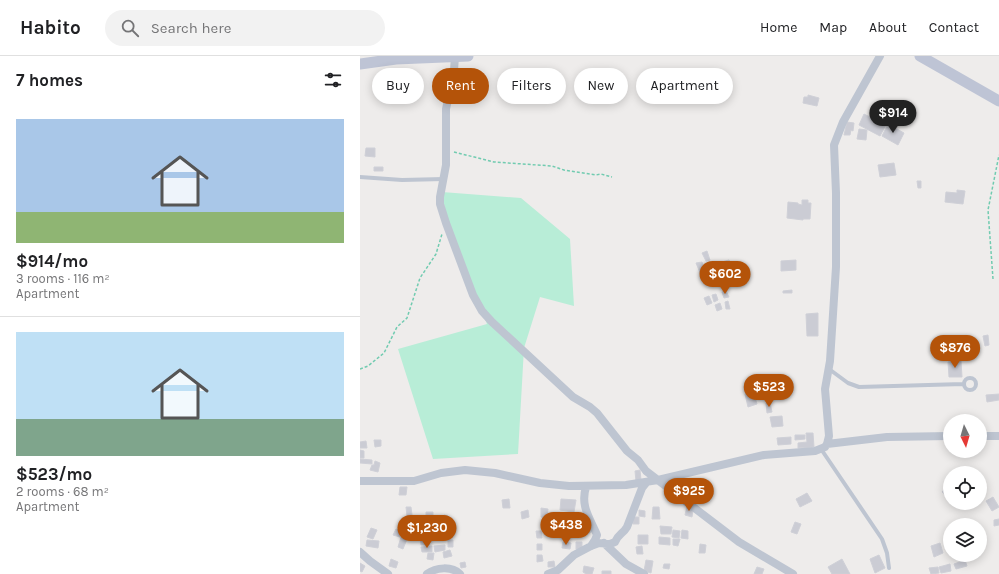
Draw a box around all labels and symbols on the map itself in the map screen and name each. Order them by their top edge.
pin: $914 [869,100,917,134]
pin: $602 [701,261,749,295]
pin: $876 [931,335,979,369]
pin: $523 [745,374,793,408]
north arrow [943,414,987,458]
pin: $925 [665,478,713,512]
pin: $438 [542,512,590,546]
pin: $1,230 [394,515,460,549]

